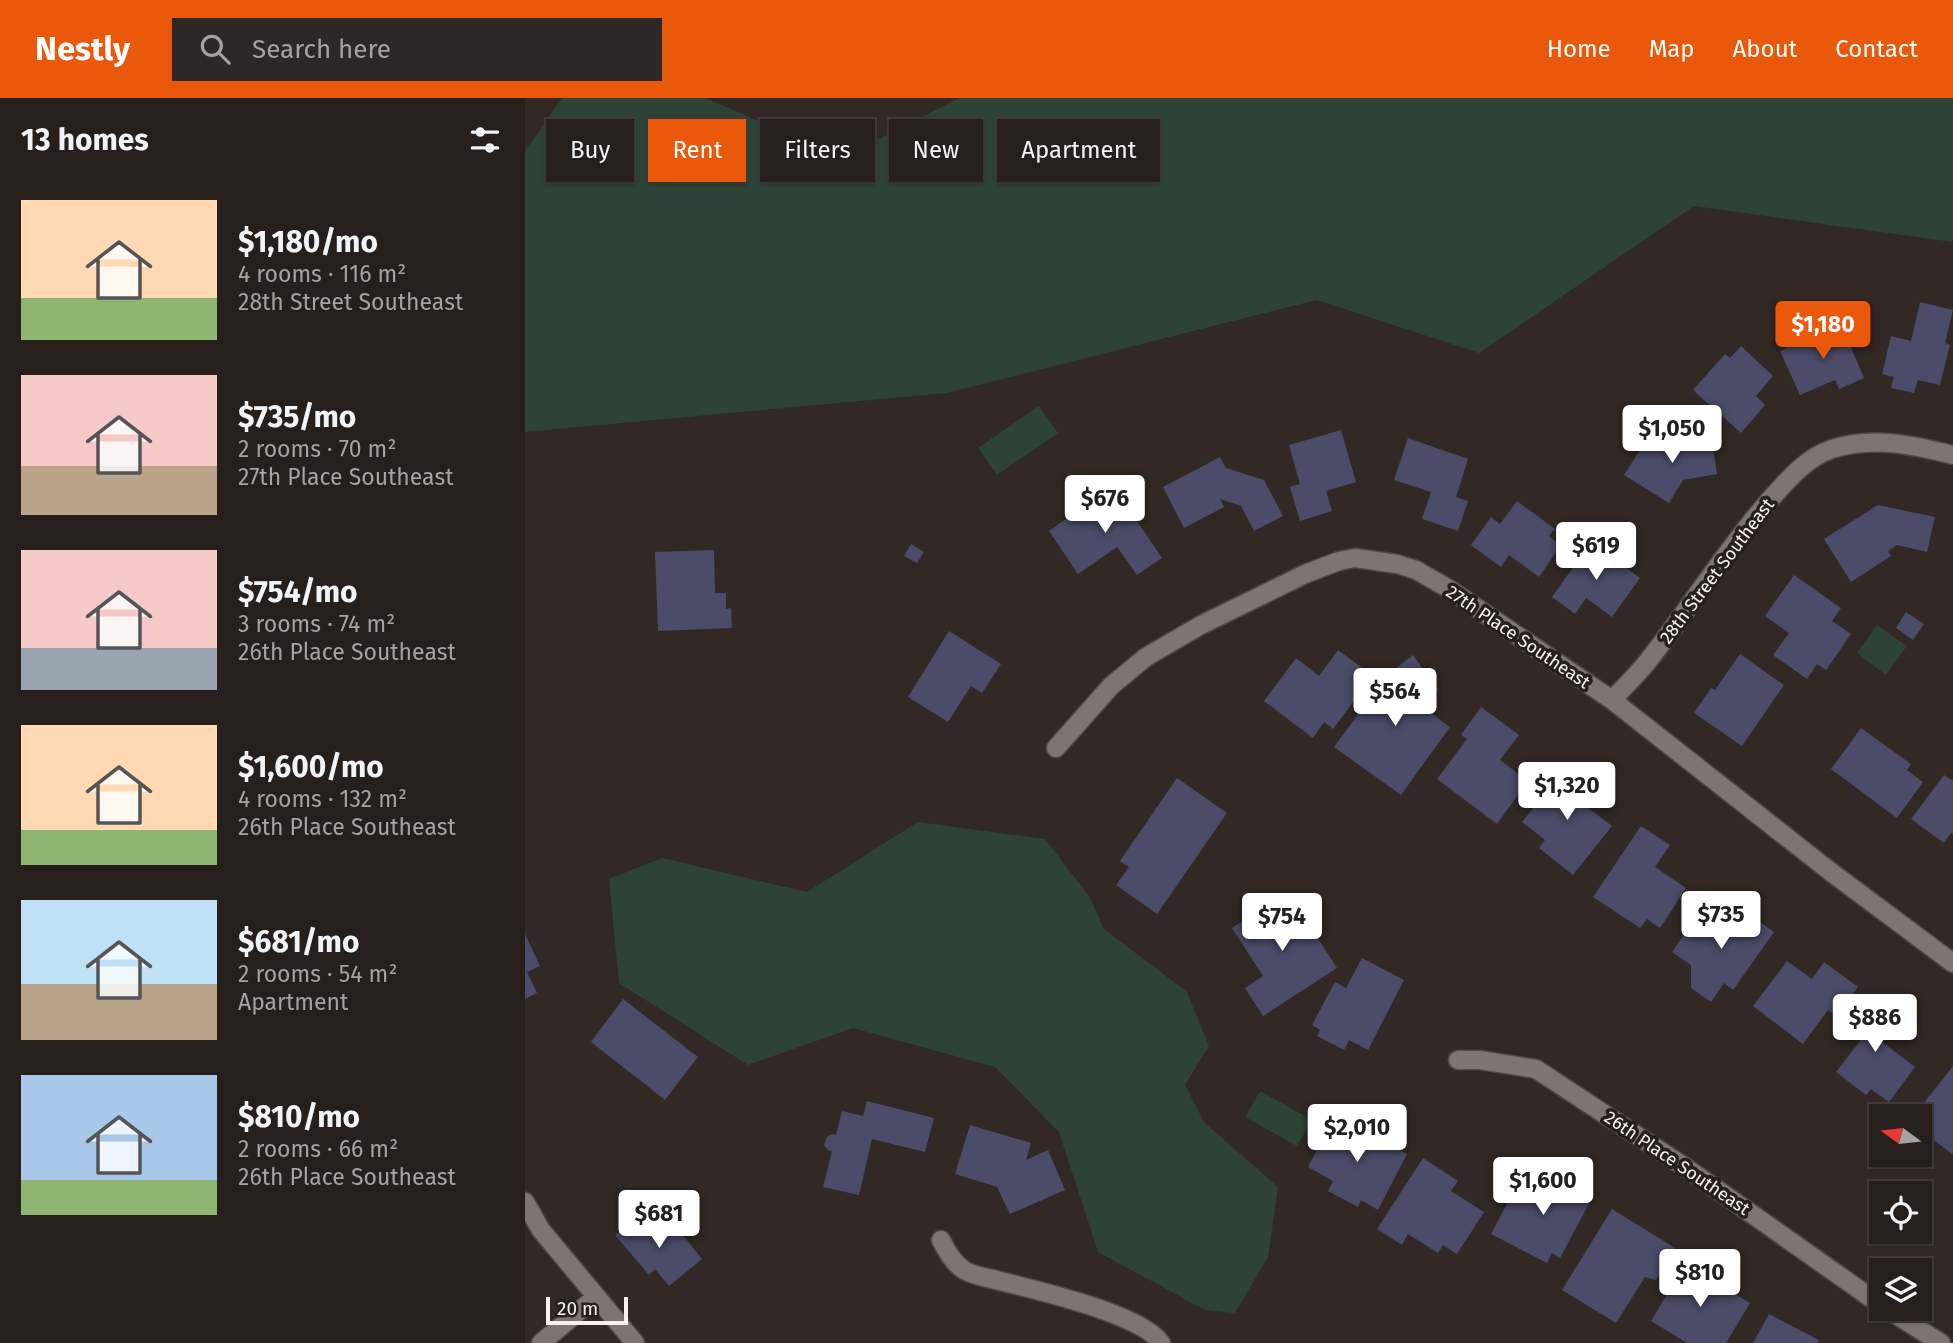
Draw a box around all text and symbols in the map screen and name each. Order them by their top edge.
search box [172,18,662,81]
text: Nestly [35,29,130,69]
icon: search [196,30,234,68]
text: Search here [252,34,391,65]
text: Home [1547,35,1611,63]
text: Map [1649,35,1695,63]
text: About [1733,35,1797,63]
text: Contact [1835,35,1918,63]
chip: Buy [546,119,634,182]
chip: Rent [648,119,746,182]
chip: Filters [760,119,875,182]
chip: New [889,119,983,182]
chip: Apartment [997,119,1160,182]
icon: filters [466,121,504,159]
text: 13 homes [21,122,149,158]
text: $1,180/mo [238,224,378,260]
icon: home [77,228,161,312]
text: 4 rooms · 116 m² [238,260,406,288]
text: 28th Street Southeast [238,288,463,316]
pin: $1,180 [1766,302,1880,361]
text: $1,180 [1791,310,1855,338]
text: $735/mo [238,399,356,435]
icon: home [77,403,161,487]
pin: $1,050 [1615,406,1729,465]
text: $1,050 [1639,414,1705,442]
text: 2 rooms · 70 m² [238,435,396,463]
text: 27th Place Southeast [238,463,453,491]
pin: $676 [1064,476,1146,535]
text: $676 [1081,484,1129,512]
street label: 28th Street Southeast [1655,494,1779,648]
pin: $619 [1555,522,1637,582]
text: $619 [1572,531,1620,559]
text: $754/mo [238,574,358,610]
icon: home [77,578,161,662]
street label: 27th Place Southeast [1442,581,1594,694]
text: 3 rooms · 74 m² [238,610,395,638]
text: 26th Place Southeast [238,638,456,666]
pin: $564 [1354,668,1436,728]
text: $564 [1370,677,1420,705]
text: $1,600/mo [238,749,384,785]
icon: home [77,753,161,837]
pin: $1,320 [1510,762,1624,822]
text: $1,320 [1534,771,1600,799]
text: 4 rooms · 132 m² [238,785,407,813]
text: 26th Place Southeast [238,813,456,841]
pin: $735 [1680,892,1762,951]
pin: $754 [1241,894,1323,953]
text: $735 [1697,900,1745,928]
text: $754 [1258,902,1306,930]
text: $681/mo [238,924,359,960]
icon: home [77,928,161,1012]
text: 2 rooms · 54 m² [238,960,397,988]
text: Apartment [238,988,348,1016]
pin: $886 [1834,995,1916,1054]
text: $886 [1849,1003,1901,1031]
text: $810/mo [238,1099,360,1135]
icon: home [77,1103,161,1187]
pin: $2,010 [1300,1104,1414,1164]
north arrow [1869,1104,1932,1167]
map controls [1869,1104,1932,1321]
street label: 26th Place Southeast [1600,1106,1754,1220]
text: $2,010 [1324,1113,1390,1141]
text: 2 rooms · 66 m² [238,1135,398,1163]
pin: $1,600 [1486,1158,1600,1217]
text: 26th Place Southeast [238,1163,456,1191]
text: $1,600 [1509,1166,1577,1194]
button: locate [1869,1181,1932,1244]
pin: $681 [618,1190,700,1250]
text: $681 [635,1199,683,1227]
pin: $810 [1659,1250,1741,1309]
text: $810 [1675,1258,1725,1286]
button: layers [1869,1258,1932,1321]
scale bar [546,1294,628,1326]
text: 20 m [557,1297,598,1320]

